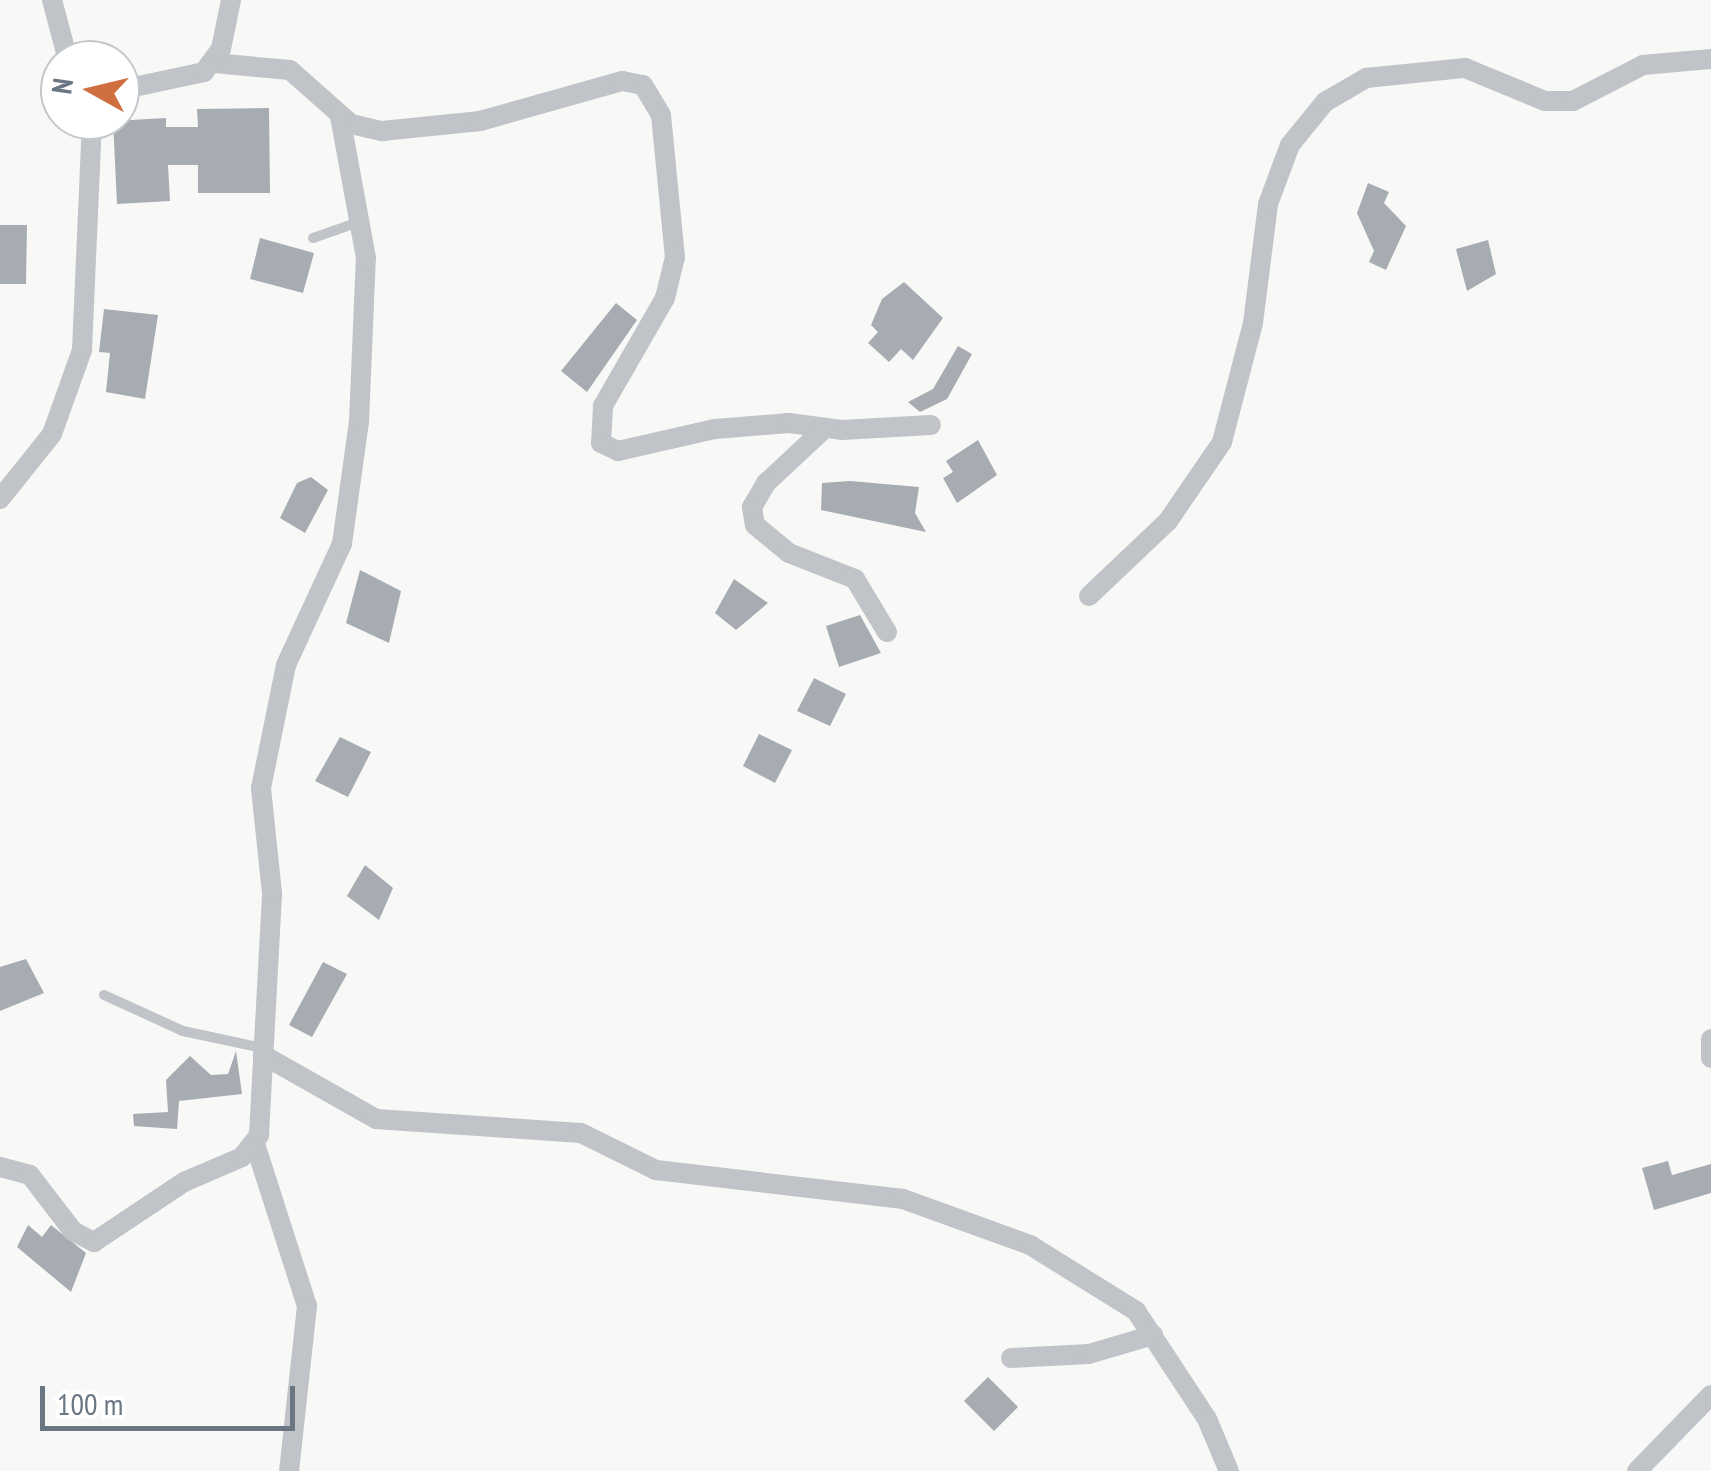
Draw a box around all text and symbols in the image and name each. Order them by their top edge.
north arrow [40,40,140,140]
text: N [42,76,81,96]
scale bar [45,1366,300,1428]
text: 100 m [57,1384,123,1423]

